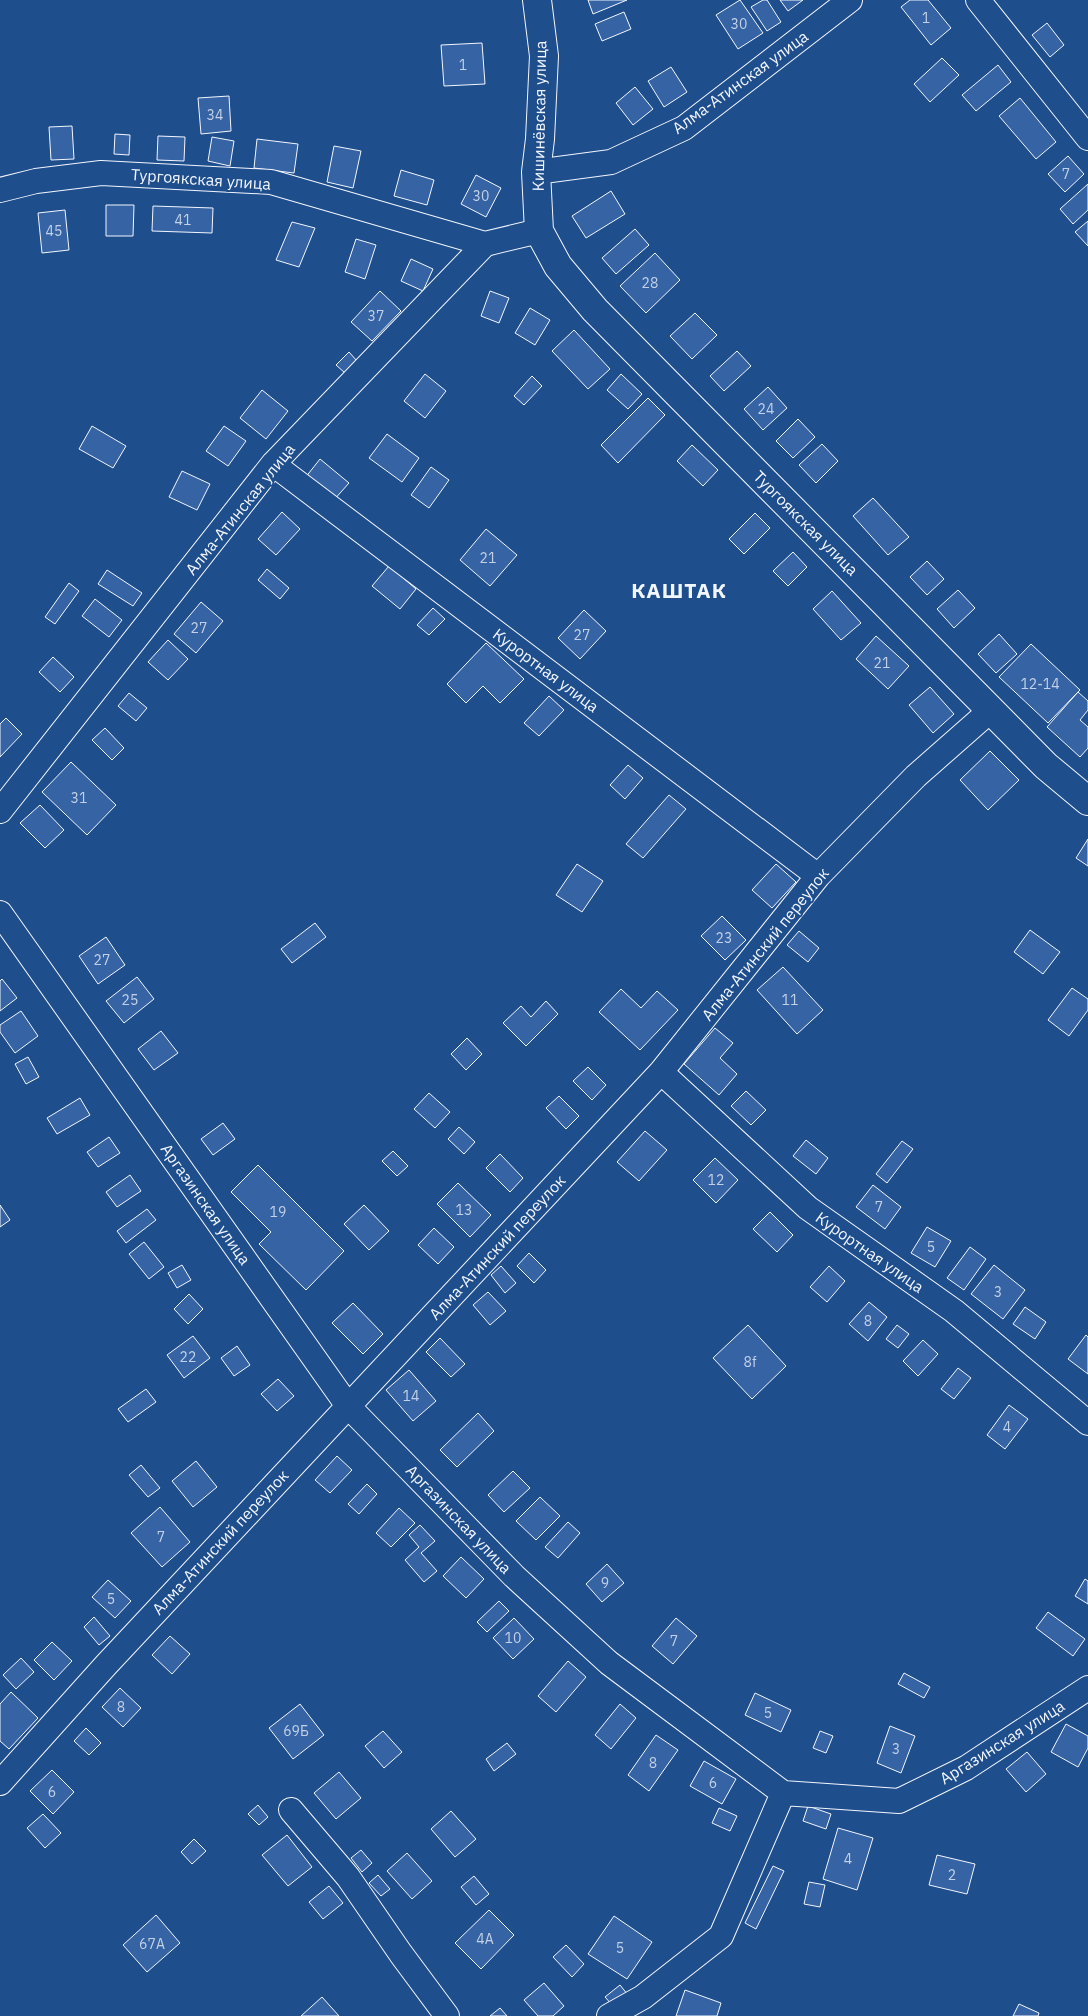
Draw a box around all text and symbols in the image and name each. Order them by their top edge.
house number: 1 [922,9,930,27]
house number: 30 [731,15,747,33]
street label: Алма-Атинская улица [668,26,812,138]
street label: Кишинёвская улица [528,40,550,192]
house number: 1 [459,56,467,74]
house number: 34 [207,106,223,124]
street label: Тургоякская улица [130,164,272,194]
house number: 7 [1062,165,1070,183]
house number: 30 [473,187,489,205]
house number: 41 [175,211,191,229]
house number: 45 [46,222,62,240]
house number: 28 [642,274,658,292]
house number: 37 [368,307,384,325]
house number: 24 [758,400,774,418]
street label: Алма-Атинская улица [181,439,299,579]
street label: Тургоякская улица [749,466,863,580]
house number: 21 [480,549,496,567]
district label: КАШТАК [631,576,727,604]
house number: 27 [191,619,207,637]
street label: Курортная улица [489,624,603,717]
house number: 27 [574,626,590,644]
house number: 21 [874,654,890,672]
house number: 12-14 [1020,675,1060,693]
house number: 31 [71,789,87,807]
street label: Алма-Атинский переулок [697,863,833,1025]
house number: 23 [716,929,732,947]
house number: 27 [94,951,110,969]
house number: 25 [122,991,138,1009]
house number: 11 [782,991,798,1009]
street label: Аргазинская улица [157,1139,256,1269]
street label: Алма-Атинский переулок [425,1170,570,1324]
house number: 12 [708,1171,724,1189]
house number: 7 [875,1198,883,1216]
house number: 13 [456,1201,472,1219]
house number: 19 [270,1203,286,1221]
street label: Курортная улица [812,1207,928,1297]
house number: 5 [927,1238,935,1256]
house number: 3 [994,1283,1002,1301]
house number: 8 [864,1312,872,1330]
house number: 22 [180,1348,196,1366]
house number: 8f [744,1353,757,1371]
house number: 14 [403,1387,419,1405]
house number: 4 [1003,1418,1011,1436]
street label: Аргазинская улица [402,1460,516,1578]
street label: Алма-Атинский переулок [148,1465,293,1619]
house number: 7 [157,1528,165,1546]
house number: 9 [601,1574,609,1592]
house number: 5 [107,1590,115,1608]
house number: 10 [505,1629,521,1647]
house number: 7 [670,1632,678,1650]
street label: Аргазинская улица [936,1695,1069,1789]
house number: 8 [117,1698,125,1716]
house number: 5 [764,1704,772,1722]
house number: 69Б [283,1722,309,1740]
house number: 3 [892,1740,900,1758]
house number: 8 [649,1754,657,1772]
house number: 6 [709,1774,717,1792]
house number: 6 [48,1783,56,1801]
house number: 4 [844,1850,852,1868]
house number: 2 [948,1866,956,1884]
house number: 4А [476,1930,494,1948]
house number: 67А [139,1935,165,1953]
house number: 5 [616,1939,624,1957]

